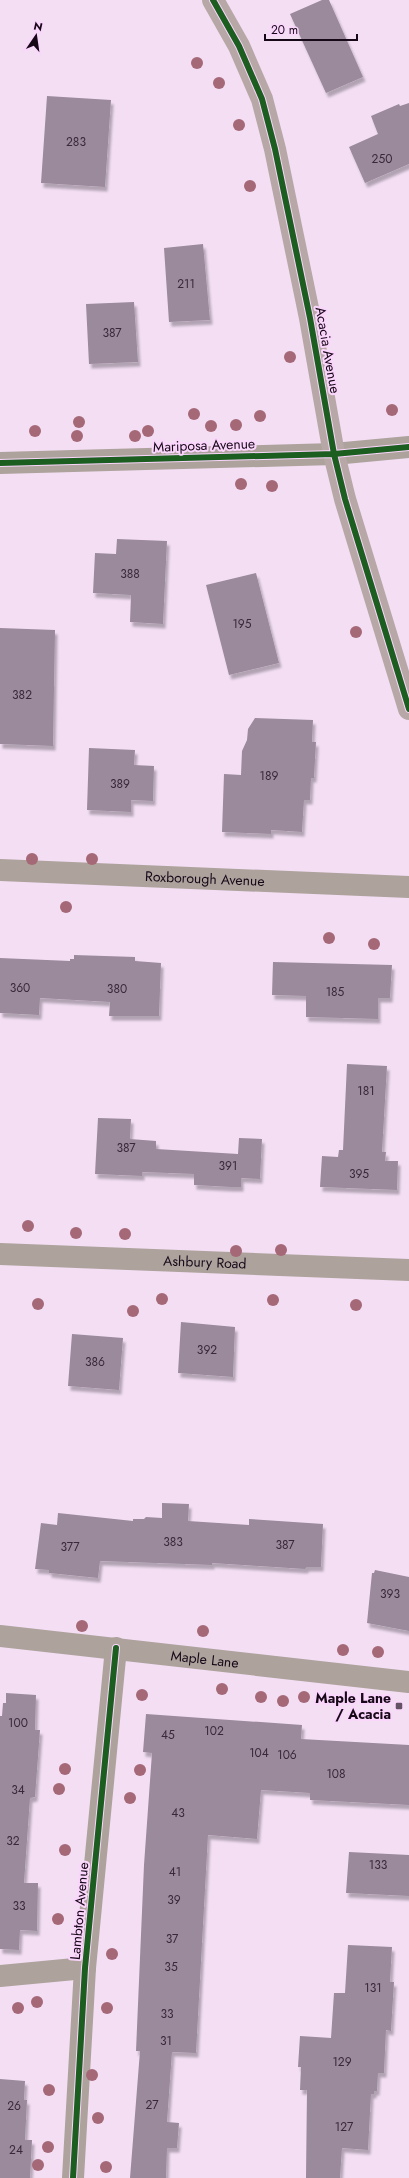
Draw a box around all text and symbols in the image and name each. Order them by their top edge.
north arrow [16,16,56,56]
scale bar [265,16,357,42]
text: N [32,17,44,35]
text: 20 m [271,21,298,39]
house number: 283 [66,133,86,151]
house number: 250 [372,150,392,168]
house number: 211 [177,275,195,293]
street label: Acacia Avenue [311,305,345,395]
house number: 387 [102,324,122,342]
street label: Mariposa Avenue [153,433,255,457]
house number: 388 [120,565,140,583]
house number: 195 [232,615,252,633]
house number: 382 [12,686,32,704]
house number: 189 [260,767,279,785]
house number: 389 [110,775,130,793]
street label: Roxborough Avenue [145,866,265,891]
house number: 360 [10,979,30,997]
house number: 380 [107,980,127,998]
house number: 185 [326,983,345,1001]
house number: 181 [357,1082,375,1100]
house number: 387 [116,1139,136,1157]
house number: 391 [219,1157,237,1175]
house number: 395 [349,1165,369,1183]
street label: Ashbury Road [163,1250,247,1274]
house number: 392 [197,1341,217,1359]
house number: 386 [85,1353,105,1371]
house number: 383 [163,1533,183,1551]
house number: 387 [275,1536,295,1554]
house number: 377 [61,1538,80,1556]
house number: 393 [380,1585,400,1603]
street label: Maple Lane [170,1645,240,1673]
place label: Maple Lane / Acacia [315,1688,391,1724]
marker: Maple Lane / Acacia [394,1701,404,1711]
house number: 100 [8,1714,28,1732]
house number: 102 [204,1722,224,1740]
house number: 45 [161,1726,175,1744]
house number: 104 [249,1744,269,1762]
house number: 106 [277,1746,297,1764]
house number: 108 [326,1765,346,1783]
house number: 34 [11,1781,25,1799]
house number: 43 [171,1804,185,1822]
house number: 32 [6,1832,20,1850]
house number: 133 [369,1856,388,1874]
street label: Lambton Avenue [65,1861,93,1961]
house number: 41 [169,1863,181,1881]
house number: 39 [167,1891,181,1909]
house number: 33 [12,1897,26,1915]
house number: 37 [166,1930,179,1948]
house number: 35 [164,1958,178,1976]
house number: 131 [364,1979,382,1997]
house number: 33 [160,2005,174,2023]
house number: 31 [160,2032,172,2050]
house number: 129 [332,2053,352,2071]
house number: 27 [145,2096,159,2114]
house number: 26 [7,2097,21,2115]
house number: 127 [335,2118,354,2136]
house number: 24 [9,2141,23,2159]

